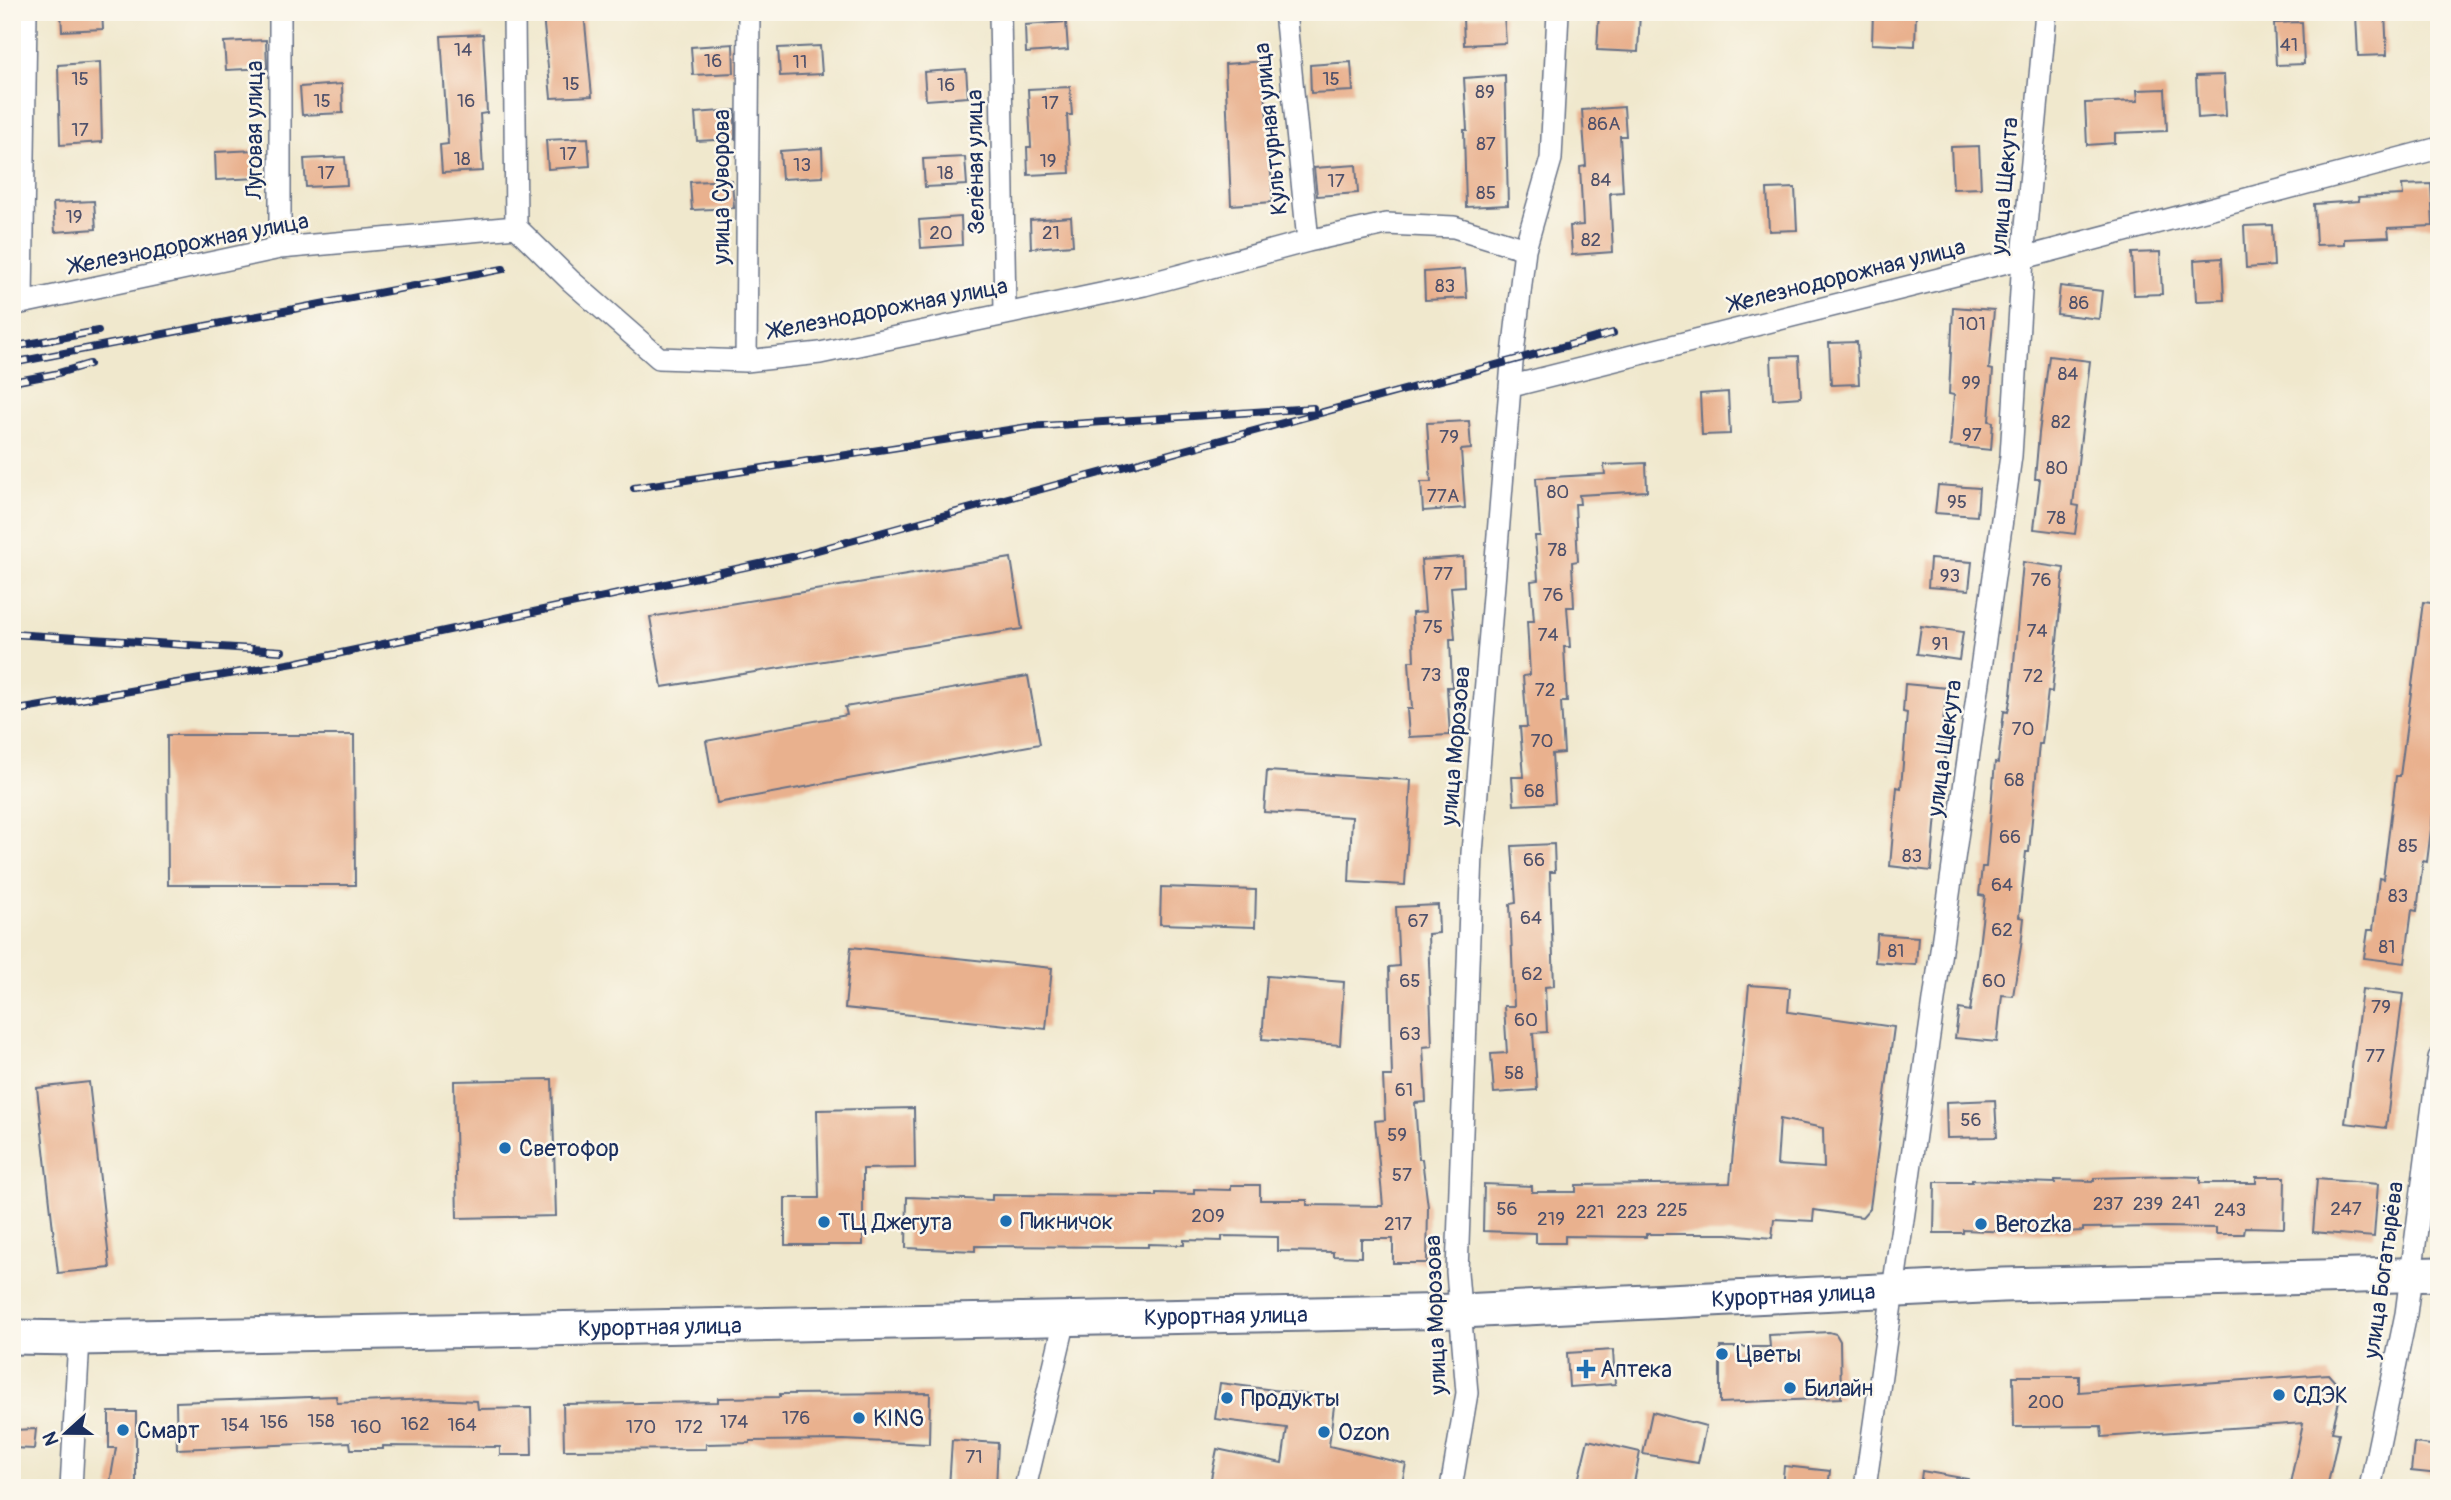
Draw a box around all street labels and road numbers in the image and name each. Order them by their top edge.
street label: Культурная улица [1247,41,1294,217]
street label: Луговая улица [240,61,269,200]
street label: Зелёная улица [960,89,991,235]
street label: улица Суворова [707,109,736,266]
street label: улица Щекута [1984,116,2025,257]
street label: Железнодорожная улица [64,206,311,281]
street label: Железнодорожная улица [1723,232,1968,320]
street label: Железнодорожная улица [763,271,1010,346]
street label: улица Морозова [1434,665,1477,828]
street label: улица Щекута [1920,678,1968,819]
street label: улица Богатырёва [2357,1180,2410,1361]
street label: улица Морозова [1418,1235,1453,1396]
street label: Курортная улица [1711,1277,1876,1314]
street label: Курортная улица [1144,1300,1308,1332]
street label: Курортная улица [578,1311,742,1343]

